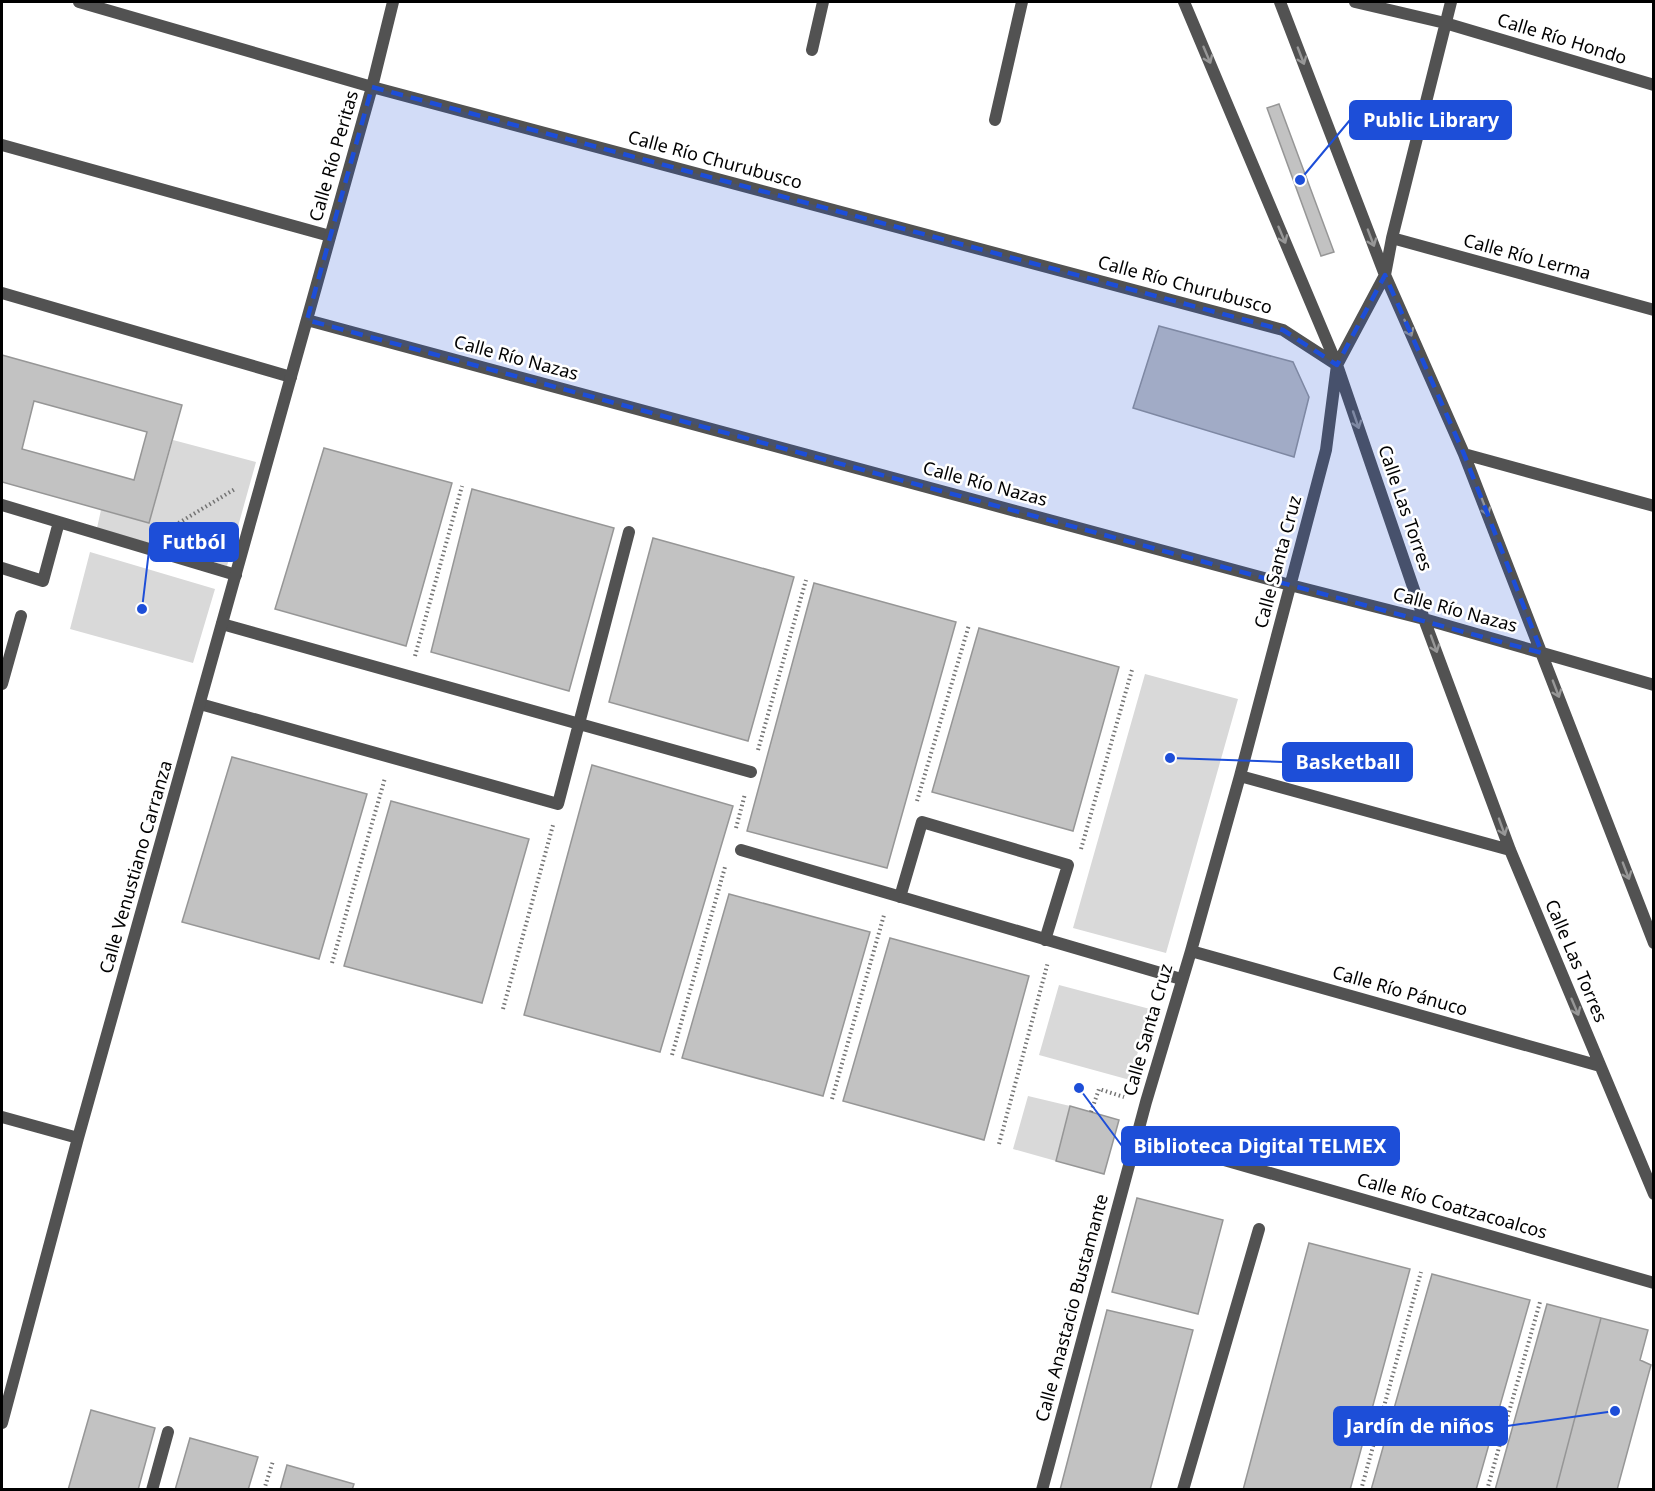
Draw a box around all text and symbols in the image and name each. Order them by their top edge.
street label: Calle Río Hondo [1495,7,1630,69]
one-way arrow [1202,46,1213,64]
one-way arrow [1296,46,1307,65]
street label: Calle Río Peritas [303,87,363,224]
callout: Public Library [1350,101,1511,139]
text: Public Library [1363,106,1500,133]
street label: Calle Río Churubusco [625,124,805,194]
one-way arrow [1277,226,1288,244]
street label: Calle Río Lerma [1461,227,1594,285]
one-way arrow [1366,228,1377,247]
street label: Calle Río Churubusco [1095,249,1275,319]
one-way arrow [1403,319,1415,337]
street label: Calle Río Nazas [451,329,581,385]
one-way arrow [1351,410,1362,429]
street label: Calle Las Torres [1373,442,1439,574]
street label: Calle Río Nazas [920,455,1050,511]
street label: Calle Santa Cruz [1248,493,1306,631]
one-way arrow [1480,498,1491,516]
callout: Futból [150,523,238,561]
text: Futból [162,528,226,555]
street label: Calle Río Nazas [1390,581,1520,637]
one-way arrow [1429,634,1440,653]
one-way arrow [1551,679,1562,698]
callout: Basketball [1283,743,1412,781]
text: Basketball [1296,748,1400,775]
street label: Calle Venustiano Carranza [93,757,177,976]
one-way arrow [1497,817,1508,836]
one-way arrow [1621,861,1632,880]
street label: Calle Las Torres [1540,895,1614,1026]
street label: Calle Río Pánuco [1330,959,1471,1021]
street label: Calle Santa Cruz [1117,961,1177,1099]
one-way arrow [1570,998,1581,1016]
callout: Biblioteca Digital TELMEX [1122,1127,1399,1165]
text: Biblioteca Digital TELMEX [1134,1132,1387,1159]
street label: Calle Río Coatzacoalcos [1354,1166,1550,1244]
street label: Calle Anastacio Bustamante [1029,1191,1113,1424]
callout: Jardín de niños [1334,1407,1507,1445]
text: Jardín de niños [1344,1412,1494,1439]

